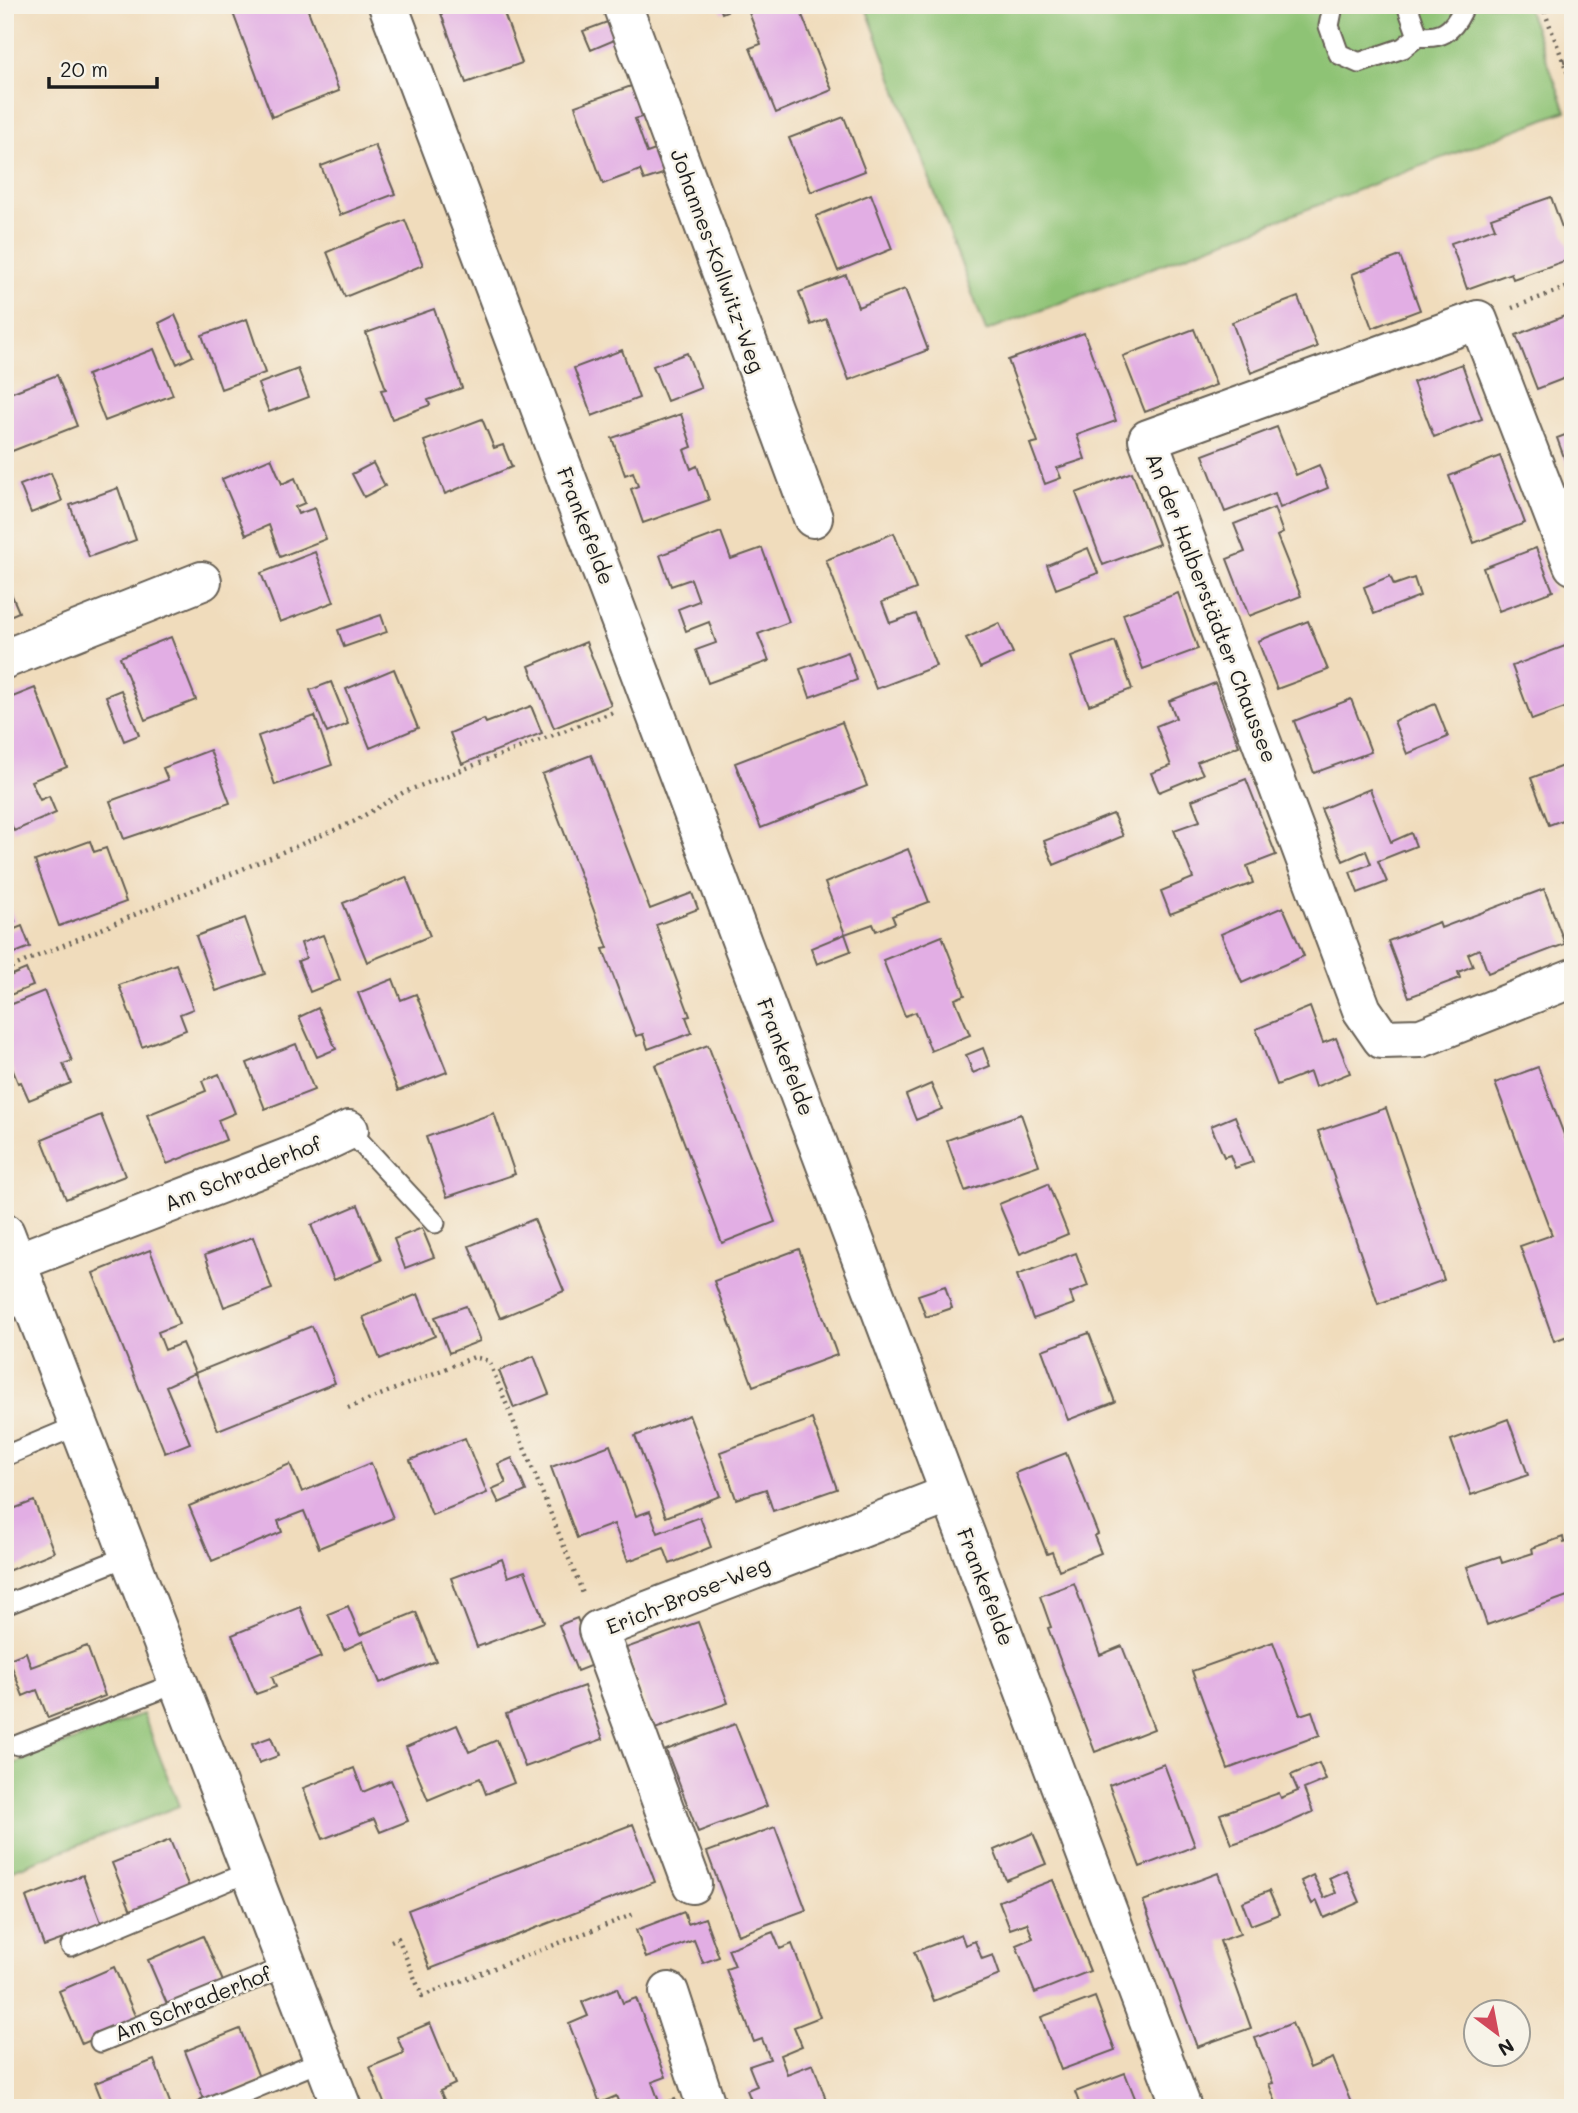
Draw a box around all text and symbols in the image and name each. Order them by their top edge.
scale bar [49,46,158,90]
text: 20 m [60,55,108,82]
street label: Johannes-Kollwitz-Weg [665,145,771,376]
street label: An der Halberstädter Chaussee [1141,449,1284,766]
street label: Frankefelde [552,463,621,588]
street label: Frankefelde [752,994,821,1119]
street label: Am Schraderhof [160,1129,326,1216]
street label: Frankefelde [952,1524,1021,1649]
street label: Erich-Brose-Weg [602,1550,773,1640]
street label: Am Schraderhof [110,1959,276,2046]
north arrow [1462,1997,1532,2068]
text: N [1494,2033,1519,2062]

